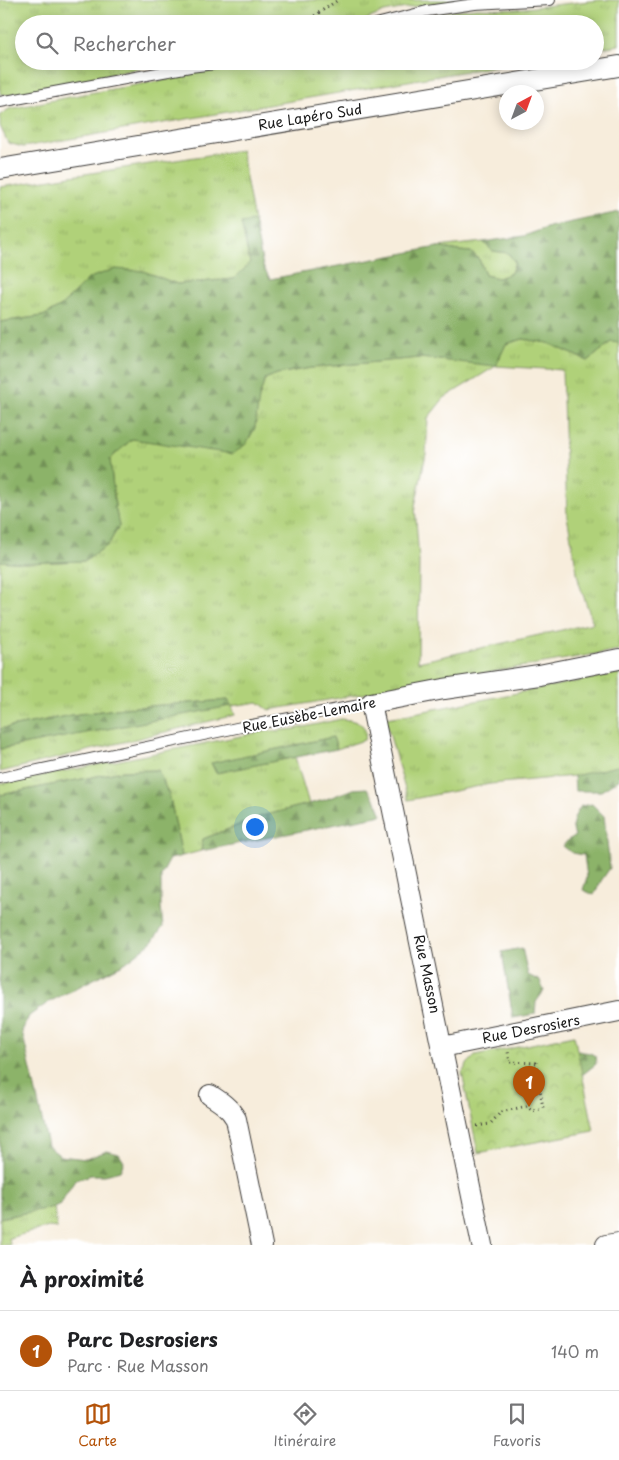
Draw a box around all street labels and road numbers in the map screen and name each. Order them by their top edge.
street label: Rue Lapéro Sud [256,98,363,135]
street label: Rue Eusèbe-Lemaire [240,691,377,738]
street label: Rue Masson [409,933,446,1015]
street label: Rue Desrosiers [480,1009,582,1048]

